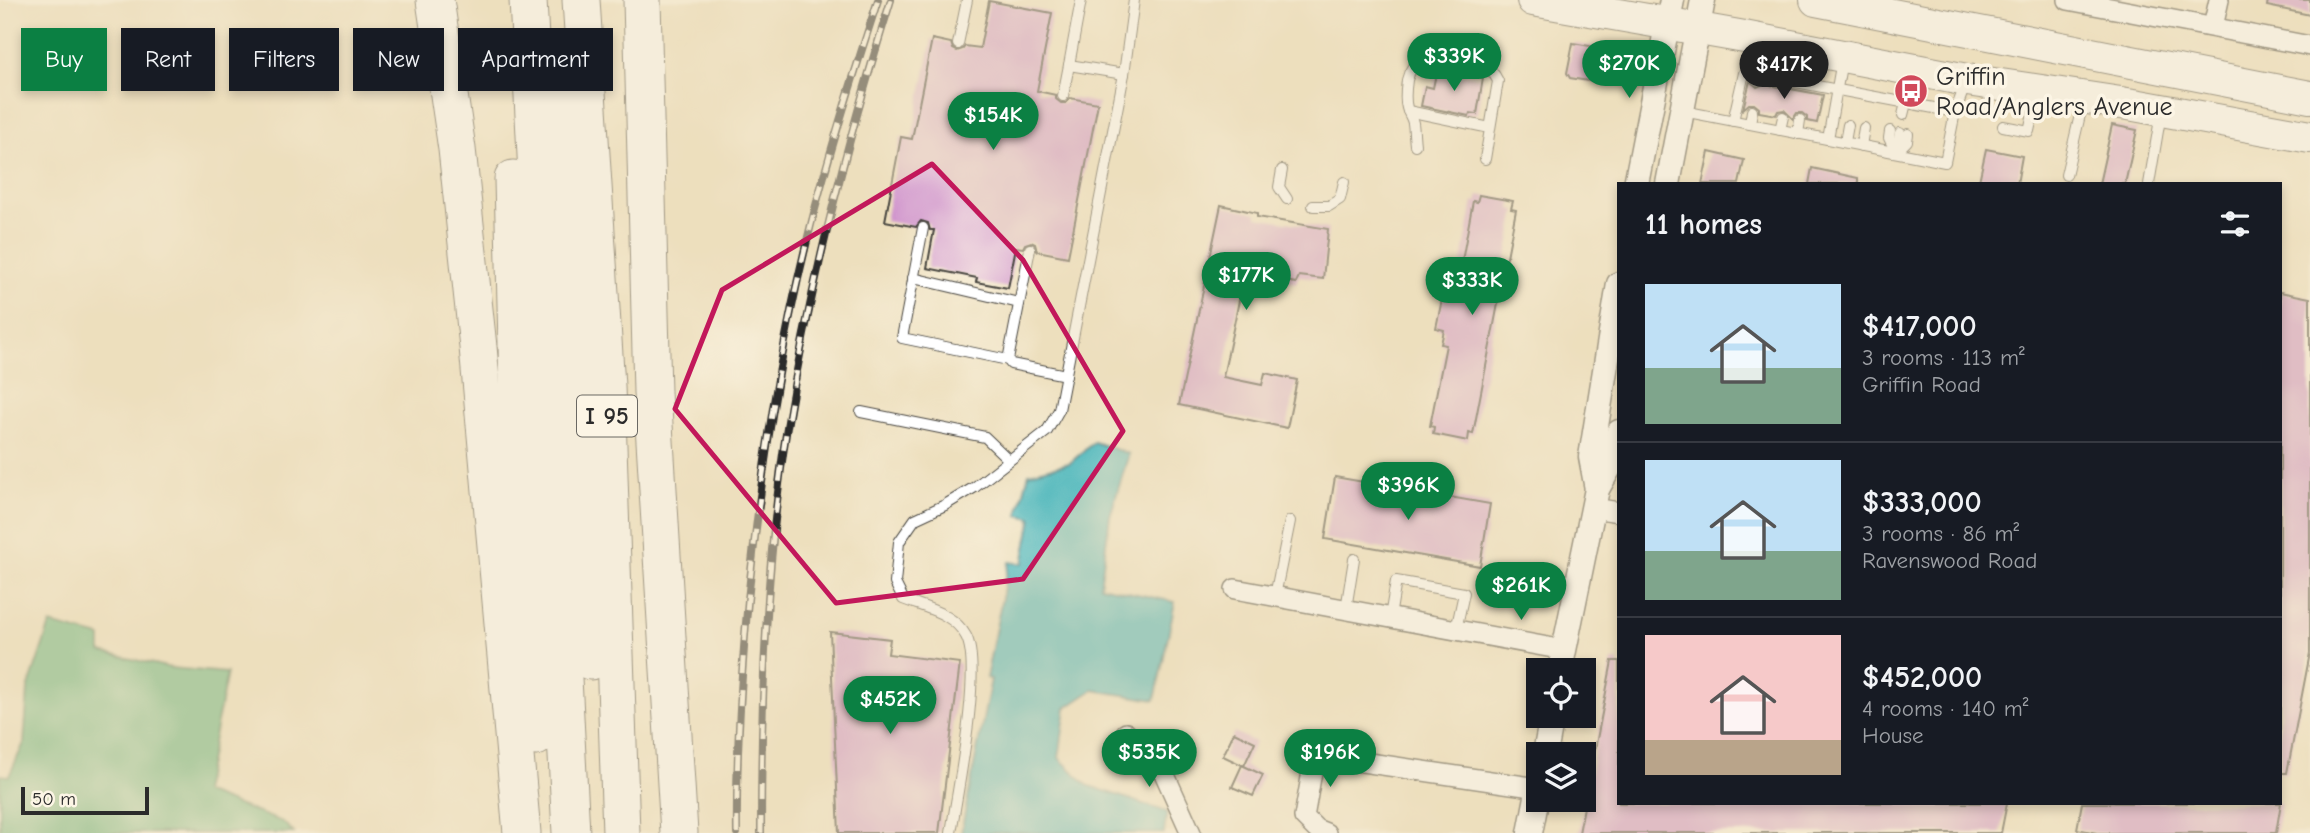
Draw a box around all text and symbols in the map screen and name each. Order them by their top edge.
chip: Buy [21,28,107,91]
chip: Rent [121,28,215,91]
chip: Filters [229,28,339,91]
chip: New [353,28,444,91]
chip: Apartment [458,28,613,91]
pin: $339K [1405,34,1503,93]
pin: $270K [1580,41,1678,100]
text: $339K [1423,42,1485,69]
pin: $417K [1735,42,1833,101]
text: $270K [1598,49,1660,76]
text: $417K [1756,50,1812,77]
place label: Griffin Road/Anglers Avenue [1936,62,2173,122]
bus stop icon: Griffin Road/Anglers Avenue [1892,72,1930,110]
pin: $154K [944,92,1042,152]
text: $154K [964,101,1022,128]
icon: filters [2216,205,2254,243]
text: 11 homes [1645,207,1762,242]
pin: $177K [1197,252,1295,312]
pin: $333K [1423,258,1521,317]
text: $177K [1218,261,1274,288]
text: $333K [1442,266,1502,293]
text: $417,000 [1862,309,1977,344]
icon: home [1701,312,1785,396]
text: 3 rooms · 113 m² [1862,344,2025,371]
text: Griffin Road [1862,371,1981,398]
road number: I 95 [577,396,637,436]
pin: $396K [1359,462,1457,522]
text: $396K [1377,471,1439,498]
text: $333,000 [1862,485,1982,520]
icon: home [1701,488,1785,572]
text: 3 rooms · 86 m² [1862,520,2019,547]
text: Ravenswood Road [1862,547,2037,574]
pin: $261K [1472,562,1570,622]
text: $261K [1491,571,1551,598]
map controls [1526,658,1596,812]
button: locate [1526,658,1596,728]
text: $452,000 [1862,660,1982,695]
icon: home [1701,663,1785,747]
pin: $452K [841,676,939,736]
text: $452K [859,685,921,712]
text: 4 rooms · 140 m² [1862,695,2029,722]
text: House [1862,722,1924,749]
pin: $535K [1100,730,1198,789]
pin: $196K [1281,730,1379,789]
text: $535K [1118,738,1180,765]
text: $196K [1300,738,1360,765]
button: layers [1526,742,1596,812]
scale bar [21,784,149,816]
text: 50 m [32,788,76,810]

